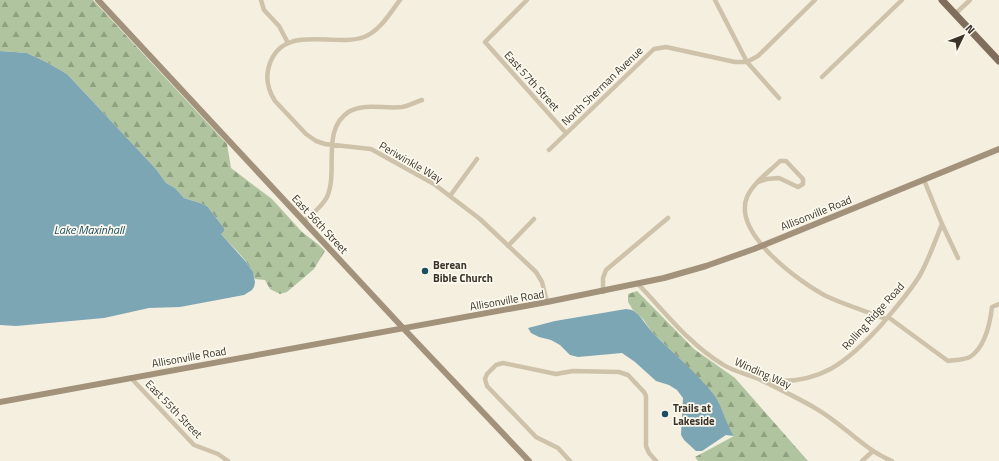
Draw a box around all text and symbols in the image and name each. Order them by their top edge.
north arrow [943,16,983,56]
text: N [962,21,979,37]
street label: North Sherman Avenue [558,42,647,129]
street label: East 57th Street [501,47,563,115]
street label: Periwinkle Way [376,137,446,187]
street label: East 56th Street [288,191,352,257]
street label: Allisonville Road [778,191,854,235]
water label: Lake Maxinhall [54,220,126,239]
place label: Berean Bible Church [433,257,493,286]
marker: Berean Bible Church [420,266,430,276]
street label: Rolling Ridge Road [838,278,908,353]
street label: Allisonville Road [468,286,546,314]
street label: Allisonville Road [150,343,228,371]
street label: Winding Way [732,353,795,393]
street label: East 55th Street [142,376,206,442]
place label: Trails at Lakeside [673,400,715,429]
marker: Trails at Lakeside [660,409,670,419]

